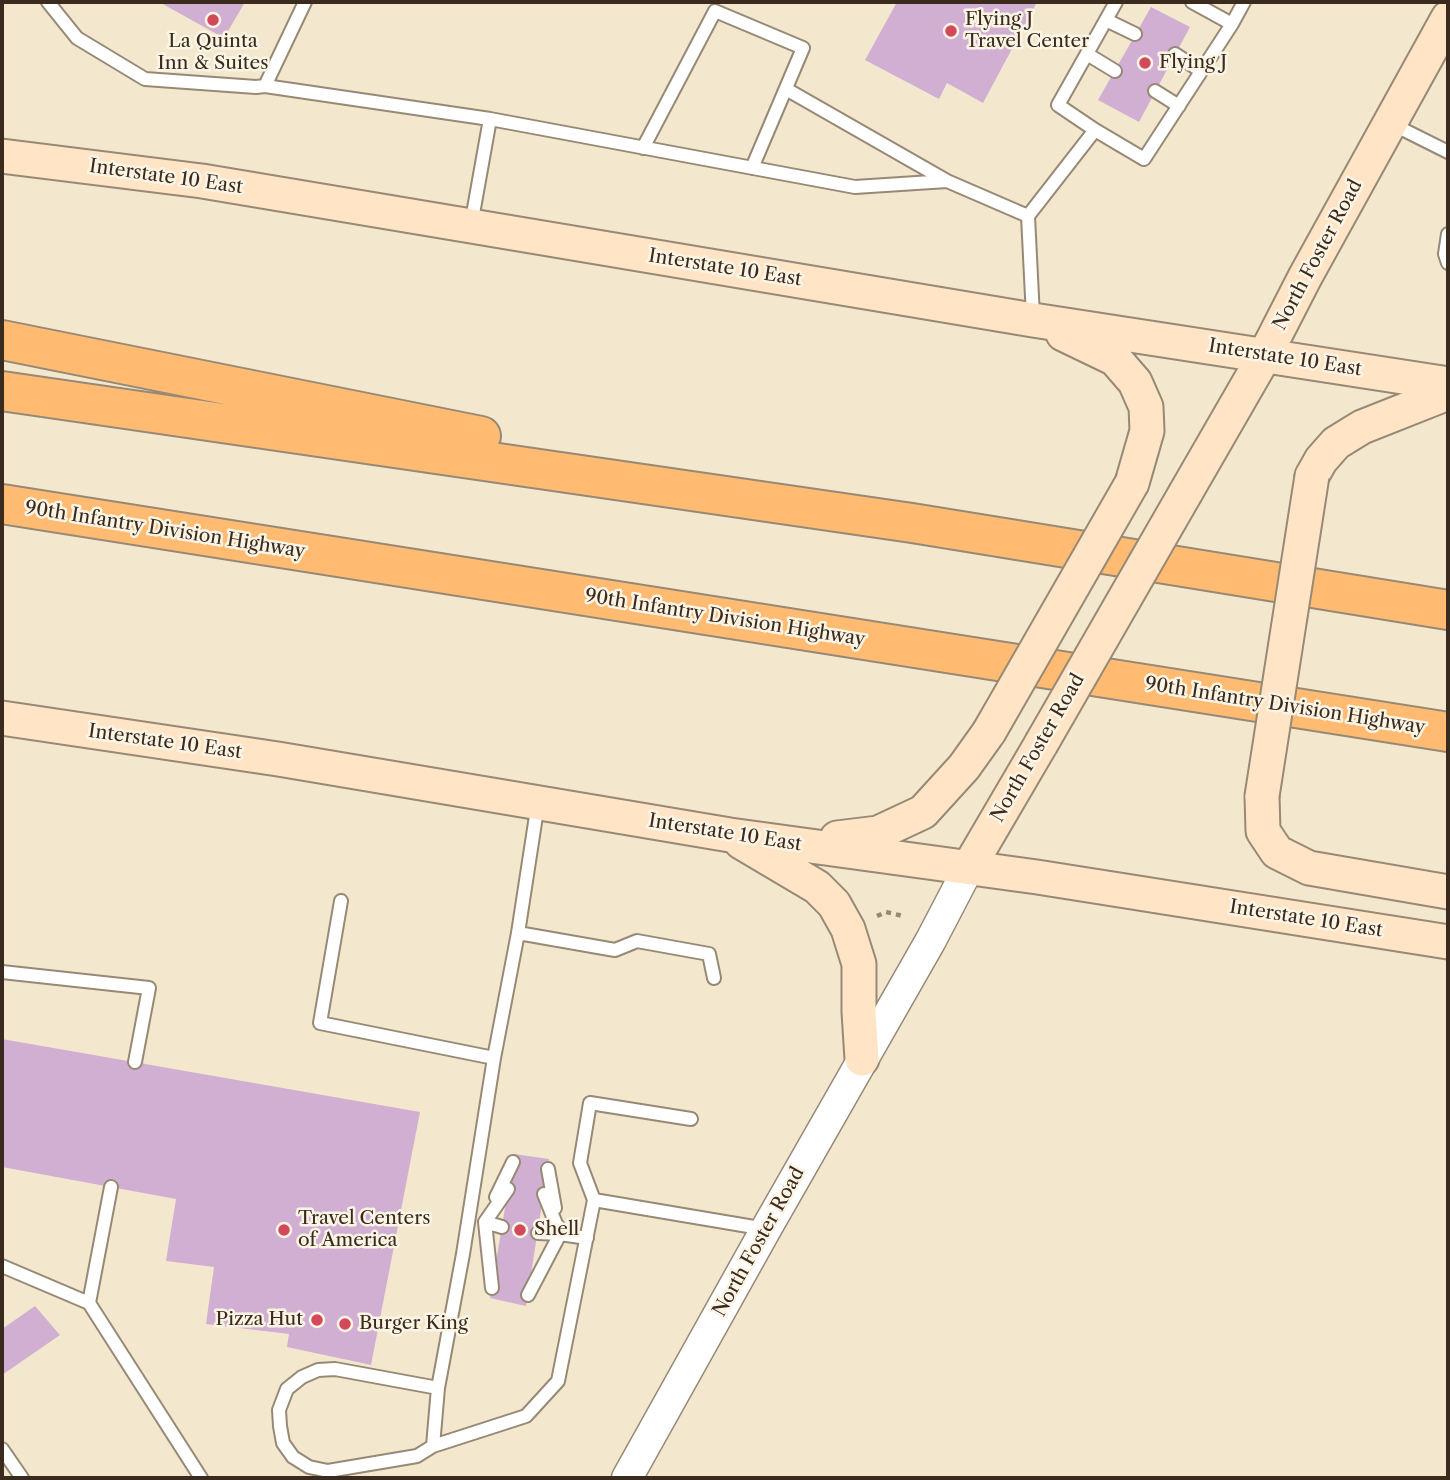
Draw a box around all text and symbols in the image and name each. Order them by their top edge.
place label: Flying J Travel Center [965,9,1089,53]
marker: La Quinta Inn & Suites [205,12,221,28]
marker: Flying J Travel Center [943,23,959,39]
place label: La Quinta Inn & Suites [158,31,268,75]
place label: Flying J [1159,52,1227,74]
marker: Flying J [1137,55,1153,71]
street label: Interstate 10 East [88,155,244,199]
street label: North Foster Road [1269,176,1367,334]
street label: Interstate 10 East [647,245,803,291]
street label: Interstate 10 East [1207,335,1363,381]
street label: 90th Infantry Division Highway [23,497,307,563]
street label: 90th Infantry Division Highway [583,585,867,651]
street label: North Foster Road [986,670,1090,826]
street label: 90th Infantry Division Highway [1143,673,1427,739]
street label: Interstate 10 East [87,720,243,764]
street label: Interstate 10 East [647,810,803,856]
street label: Interstate 10 East [1228,896,1384,942]
street label: North Foster Road [708,1163,810,1321]
place label: Travel Centers of America [298,1208,430,1252]
place label: Shell [534,1219,579,1241]
marker: Travel Centers of America [276,1222,292,1238]
marker: Shell [512,1222,528,1238]
place label: Pizza Hut [216,1309,303,1331]
marker: Pizza Hut [309,1312,325,1328]
place label: Burger King [359,1313,468,1335]
marker: Burger King [337,1316,353,1332]

